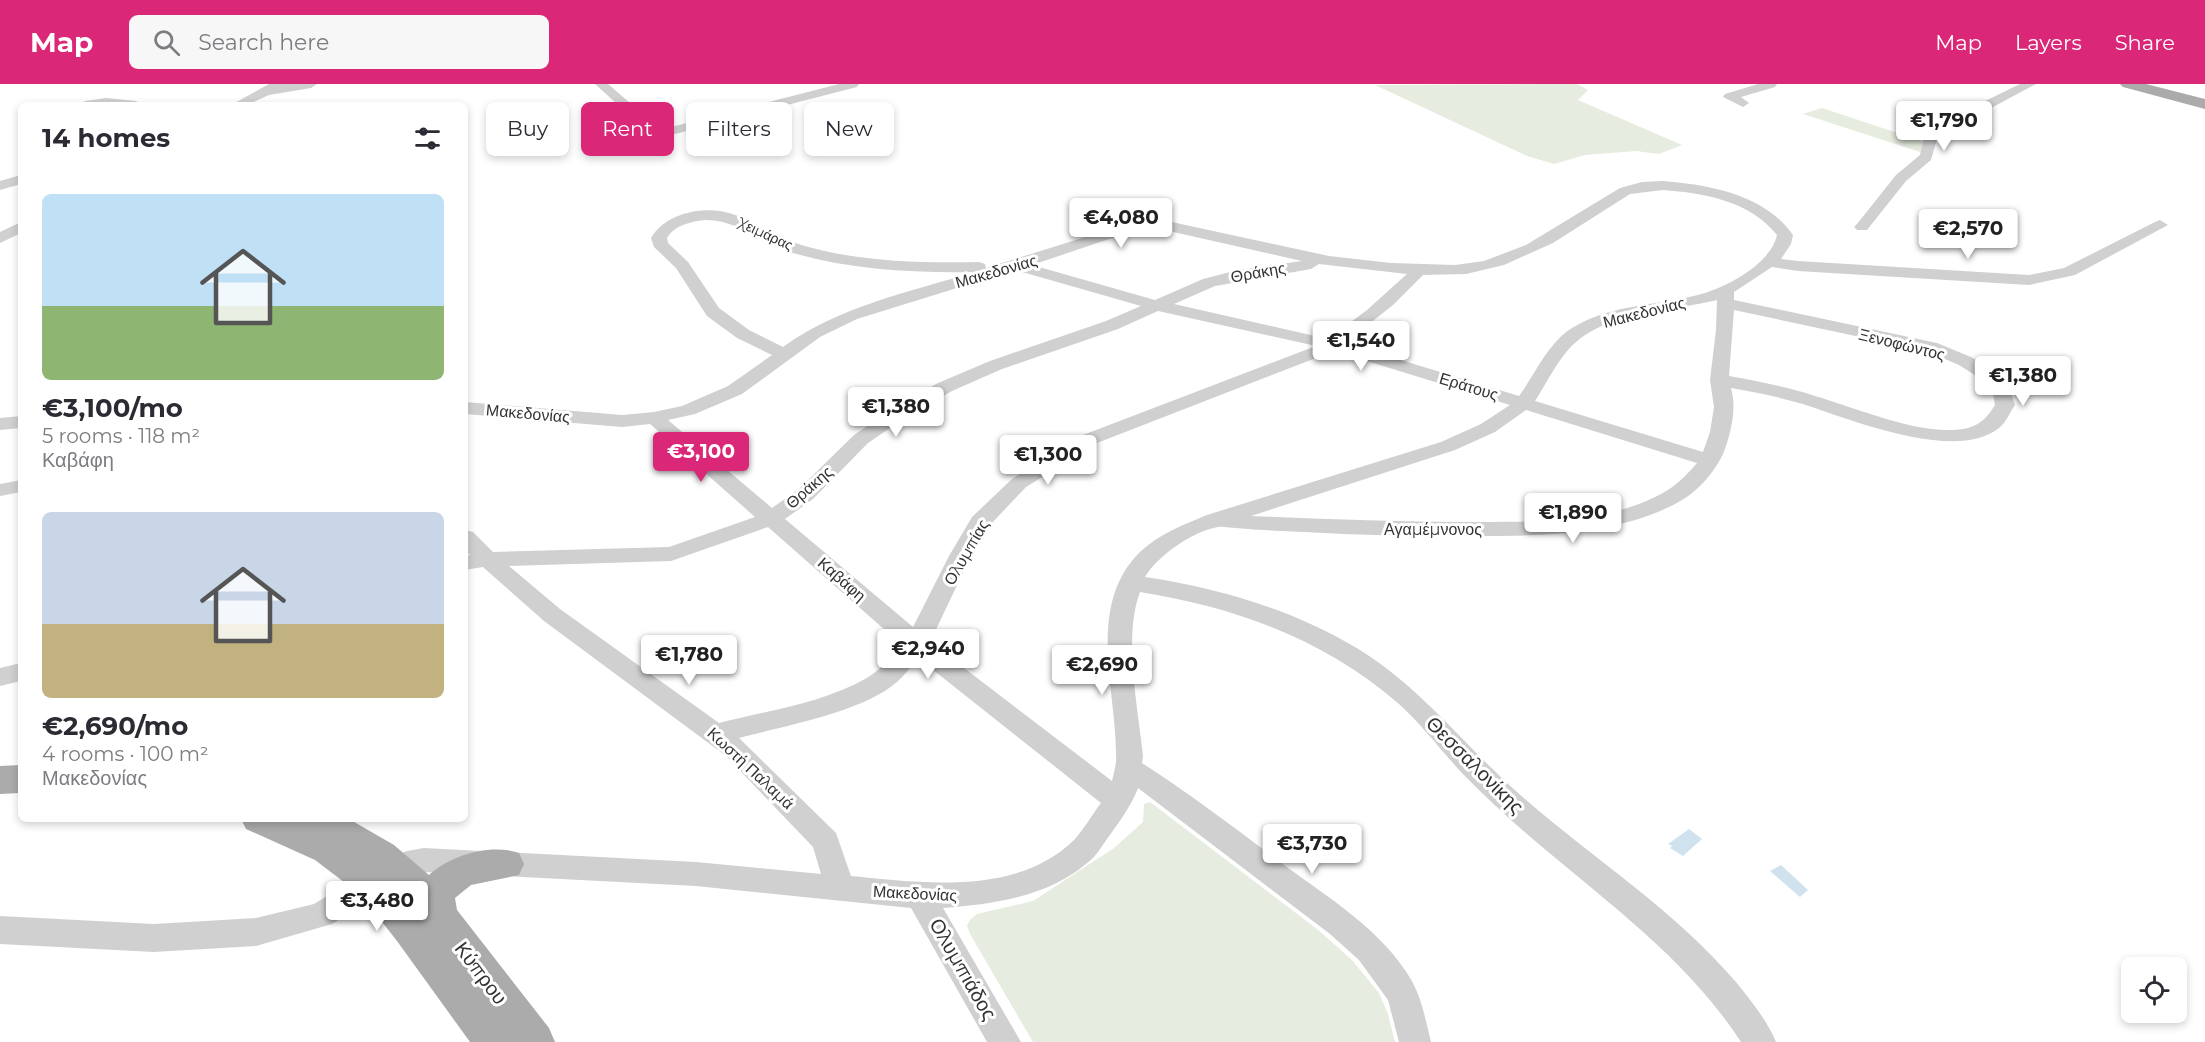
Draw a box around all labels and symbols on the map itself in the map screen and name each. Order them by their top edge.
pin: €1,790 [1895,101,1993,152]
pin: €4,080 [1072,198,1170,249]
pin: €2,570 [1919,209,2017,260]
street label: Χειμάρας [734,213,796,254]
street label: Μακεδονίας [953,251,1039,292]
street label: Θράκης [1229,258,1287,287]
street label: Μακεδονίας [1601,293,1687,332]
pin: €1,540 [1312,321,1410,372]
street label: Ξενοφώντος [1857,325,1947,364]
pin: €1,380 [1974,356,2072,407]
street label: Εράτους [1437,369,1501,404]
pin: €1,380 [847,387,945,438]
street label: Μακεδονίας [485,400,571,427]
pin: €3,100 [652,432,750,483]
pin: €1,300 [999,435,1097,486]
street label: Θράκης [782,462,837,513]
pin: €1,890 [1524,493,1622,544]
street label: Ολυμπίας [940,516,993,589]
street label: Αγαμέμνονος [1384,520,1482,539]
street label: Καβάφη [814,553,870,605]
pin: €2,940 [879,629,977,680]
pin: €1,780 [640,635,738,686]
pin: €2,690 [1053,645,1151,696]
street label: Θεσσαλονίκης [1421,711,1529,819]
street label: Κωστή Παλαμά [704,724,798,813]
pin: €3,730 [1263,824,1361,875]
pin: €3,480 [328,881,426,932]
street label: Μακεδονίας [873,882,958,905]
street label: Ολυμπιάδος [924,914,1002,1024]
street label: Κύπρου [450,937,512,1009]

